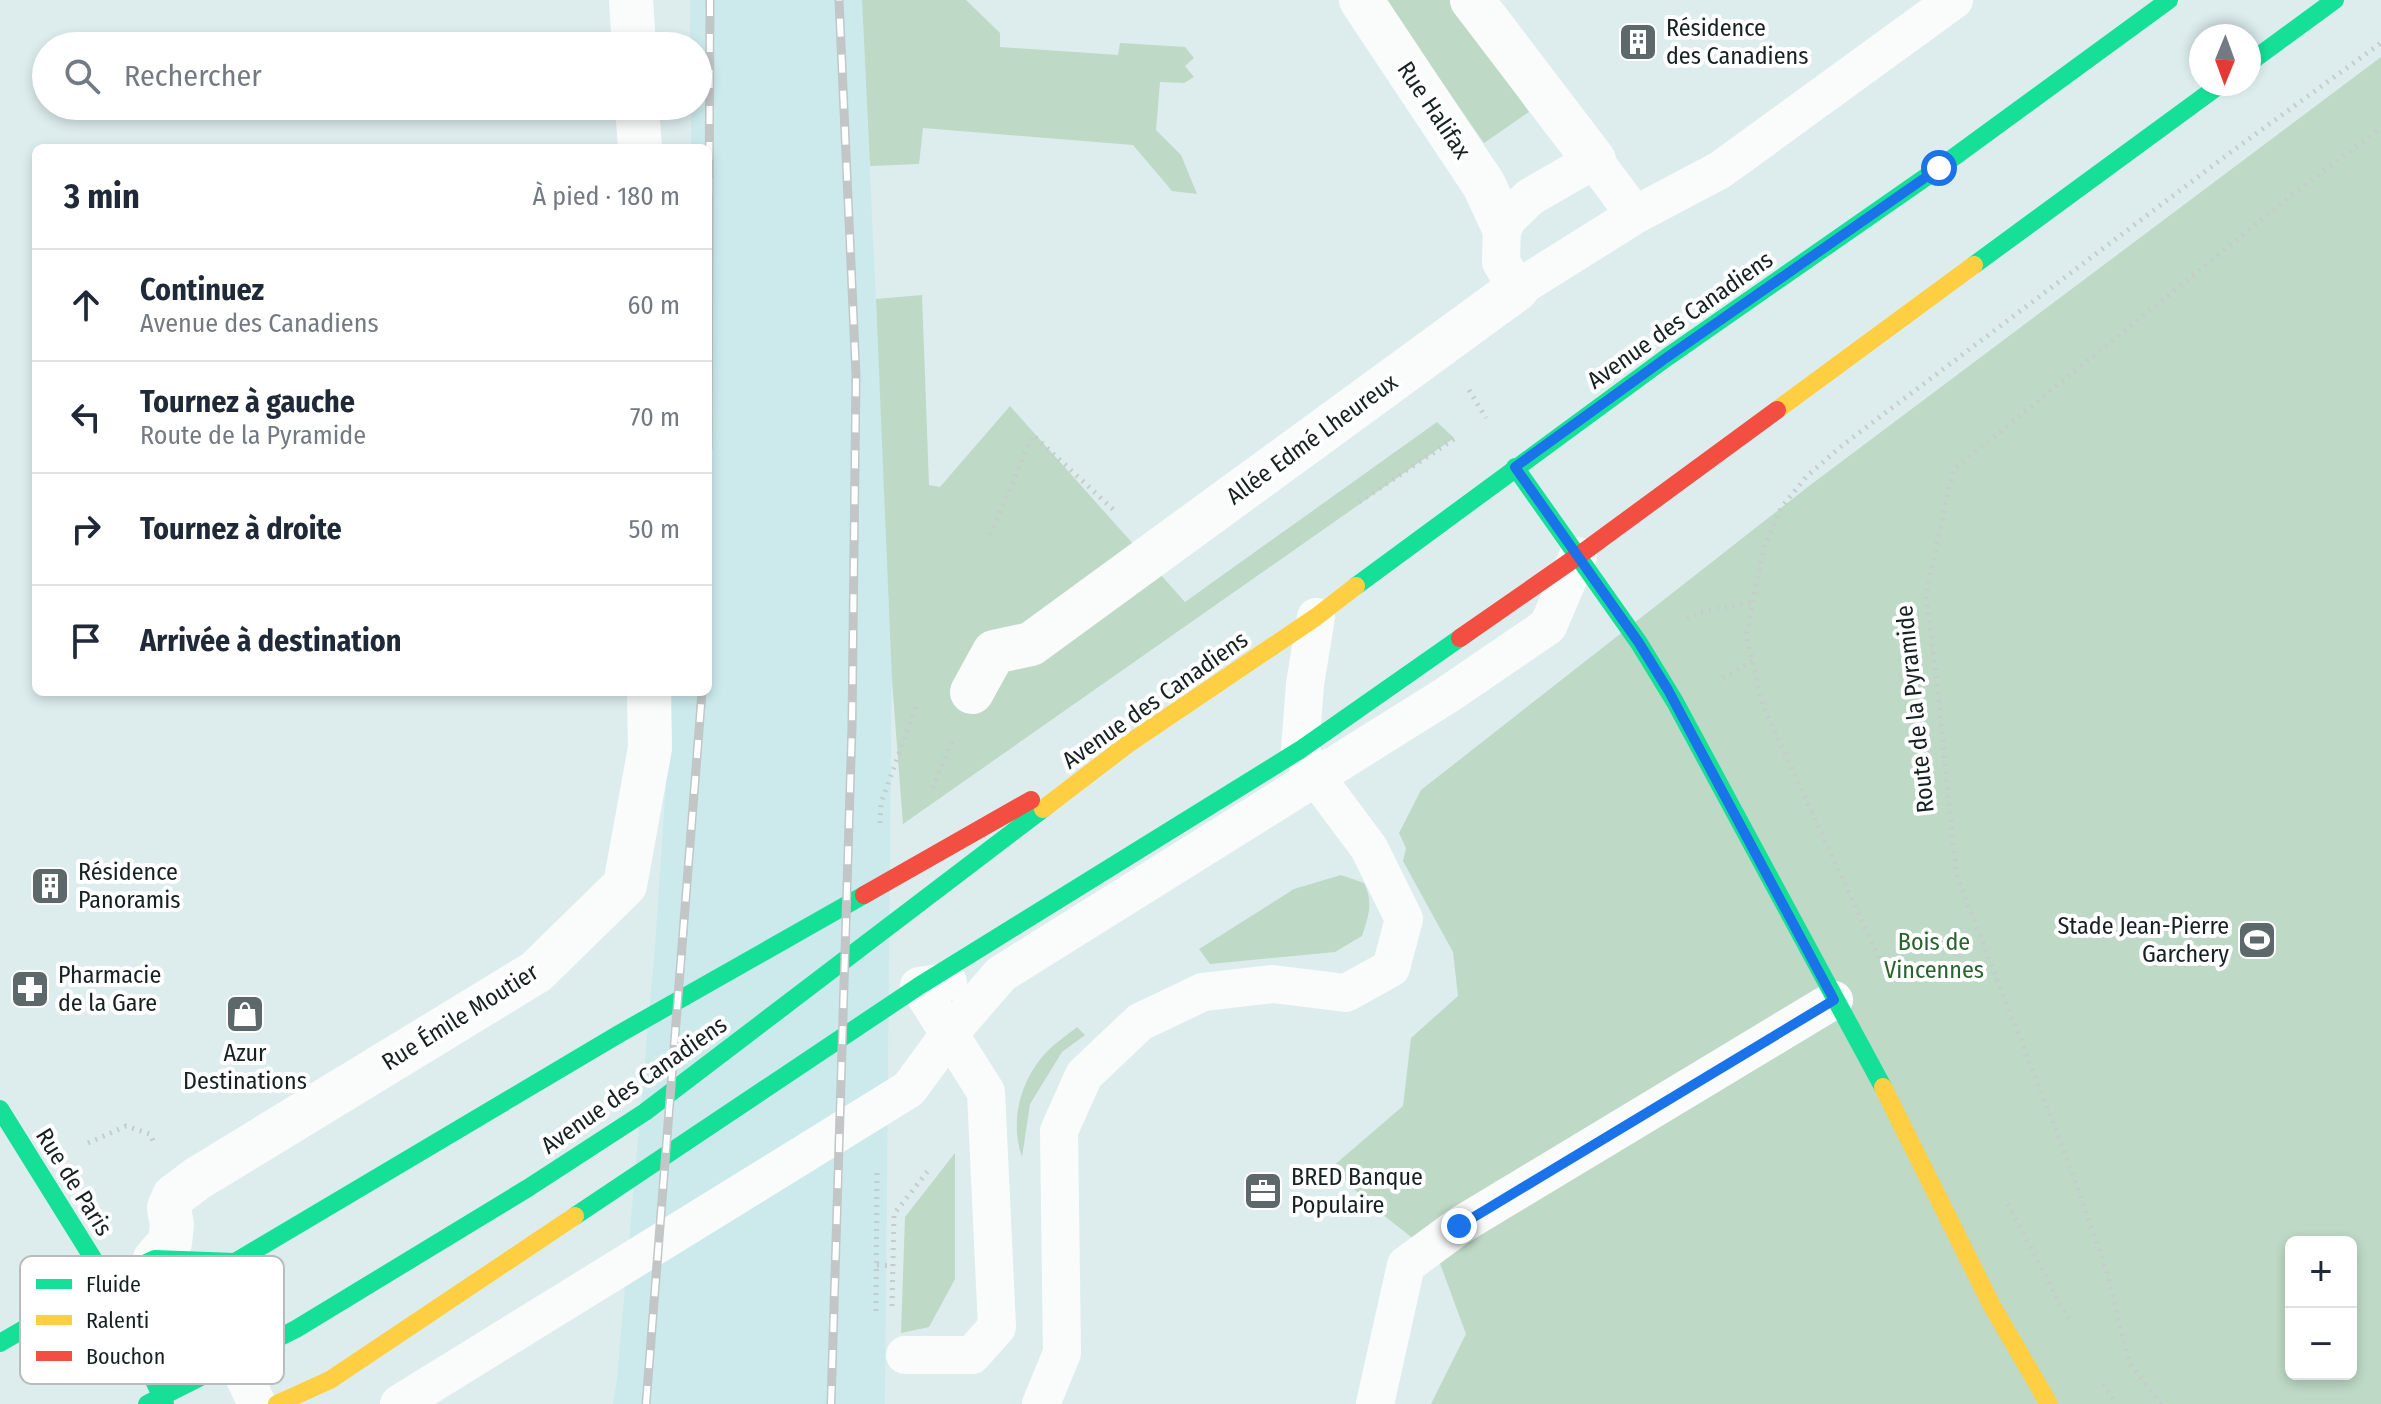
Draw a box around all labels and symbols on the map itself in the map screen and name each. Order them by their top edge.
place label: Résidence des Canadiens [1666,14,1808,70]
building icon: Résidence des Canadiens [1617,21,1659,63]
north arrow [2189,24,2261,96]
street label: Rue Halifax [1391,56,1477,164]
route start [1921,150,1957,186]
street label: Avenue des Canadiens [1582,245,1778,395]
street label: Allée Edmé Lheureux [1221,367,1403,510]
street label: Route de la Pyramide [1890,604,1940,814]
street label: Avenue des Canadiens [1057,625,1253,775]
place label: Résidence Panoramis [78,858,180,914]
building icon: Résidence Panoramis [29,865,71,907]
place label: Stade Jean-Pierre Garchery [2057,912,2229,968]
sports icon: Stade Jean-Pierre Garchery [2236,919,2278,961]
park label: Bois de Vincennes [1884,928,1984,984]
street label: Rue Émile Moutier [376,957,544,1076]
place label: Pharmacie de la Gare [58,961,161,1017]
pharmacy icon: Pharmacie de la Gare [9,968,51,1010]
shop icon: Azur Destinations [224,993,266,1035]
street label: Avenue des Canadiens [536,1010,732,1160]
place label: Azur Destinations [183,1039,307,1095]
street label: Rue de Paris [30,1123,118,1241]
place label: BRED Banque Populaire [1291,1163,1423,1219]
office icon: BRED Banque Populaire [1242,1170,1284,1212]
route end [1441,1208,1477,1244]
legend [20,1256,284,1384]
text: Fluide [86,1271,141,1298]
text: Ralenti [86,1307,149,1334]
text: Bouchon [86,1343,165,1370]

